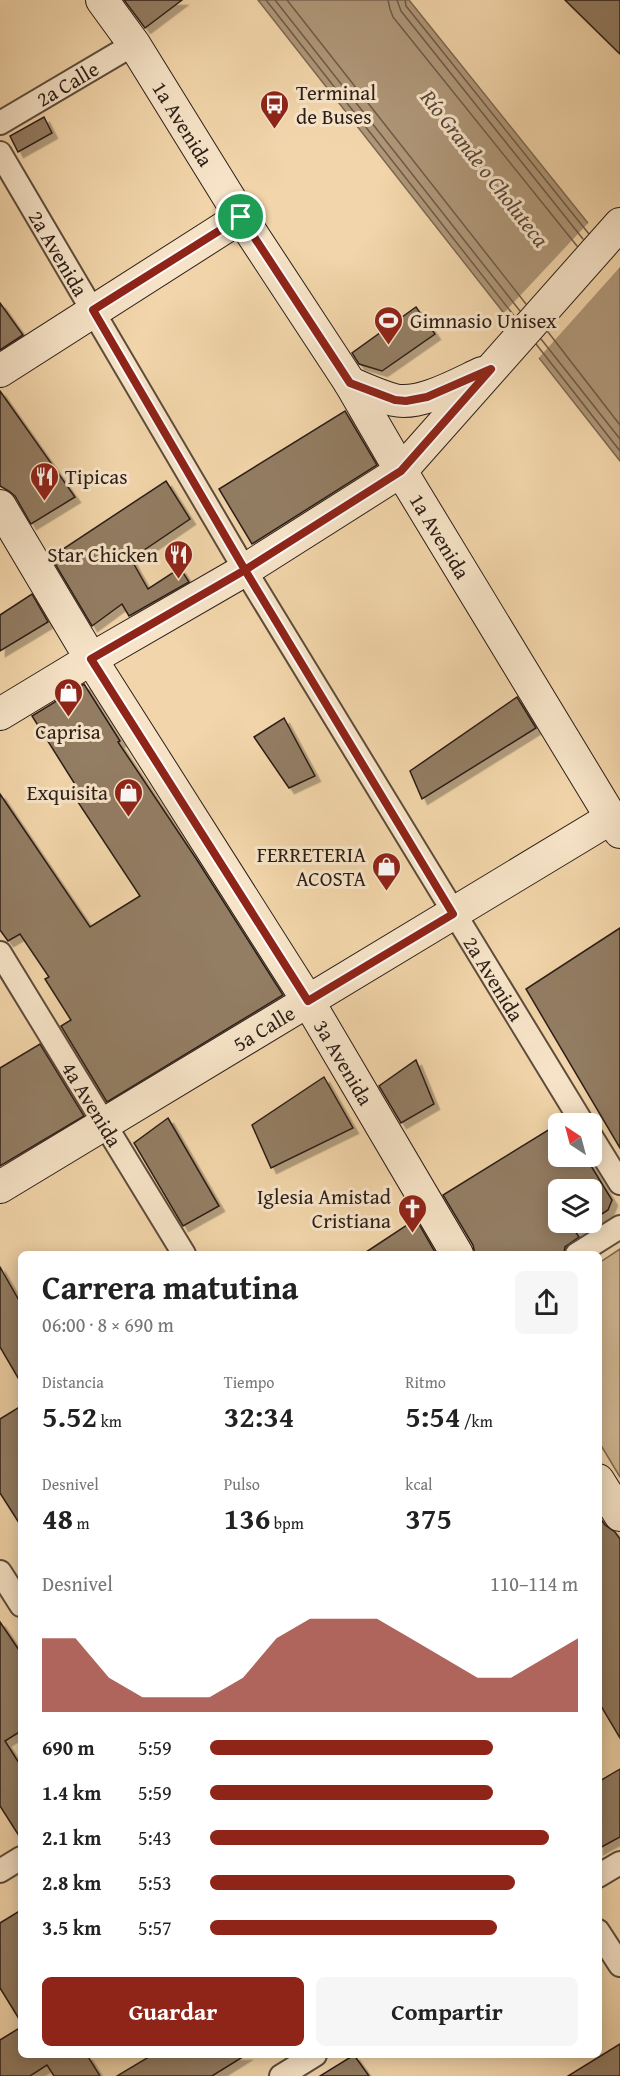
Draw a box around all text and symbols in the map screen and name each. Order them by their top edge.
street label: 2a Calle [30,53,104,114]
street label: 1a Avenida [145,75,221,172]
place label: Terminal de Buses [296,77,376,132]
water label: Río Grande o Choluteca [413,82,557,254]
bus stop icon: Terminal de Buses [259,88,291,130]
pin [215,191,266,242]
icon: arrive [224,200,257,233]
street label: 2a Avenida [21,204,96,302]
sports icon: Gimnasio Unisex [373,304,405,346]
place label: Gimnasio Unisex [410,305,557,336]
restaurant icon: Tipicas [28,460,60,502]
place label: Tipicas [65,461,127,492]
street label: 1a Avenida [402,487,478,585]
restaurant icon: Star Chicken [163,538,195,580]
place label: Star Chicken [47,539,158,570]
shop icon: Caprisa [52,676,84,718]
place label: Caprisa [35,716,101,747]
shop icon: Exquisita [113,776,145,818]
place label: Exquisita [27,777,108,808]
place label: FERRETERIA ACOSTA [257,839,366,894]
shop icon: FERRETERIA ACOSTA [371,850,403,892]
street label: 2a Avenida [456,930,532,1027]
street label: 5a Calle [227,997,301,1059]
street label: 3a Avenida [307,1013,382,1111]
street label: 4a Avenida [54,1055,130,1153]
north arrow [548,1113,602,1167]
map controls [548,1113,602,1233]
button: layers [548,1179,602,1233]
place label: Iglesia Amistad Cristiana [257,1181,392,1236]
church icon: Iglesia Amistad Cristiana [396,1192,428,1234]
text: Carrera matutina [42,1263,298,1311]
button: share [515,1271,578,1334]
text: 06:00 · 8 × 690 m [42,1310,174,1339]
text: Distancia [42,1370,104,1394]
text: Tiempo [224,1370,275,1394]
text: Ritmo [405,1370,446,1394]
text: 5.52 [42,1394,97,1438]
text: 32:34 [224,1394,294,1438]
text: 5:54 [405,1394,460,1438]
text: km [97,1409,122,1433]
text: /km [460,1409,493,1433]
text: Desnivel [42,1472,99,1496]
text: Pulso [224,1472,260,1496]
text: kcal [405,1472,433,1496]
text: 48 [42,1496,73,1540]
text: 136 [224,1496,270,1540]
text: 375 [405,1496,452,1540]
text: m [73,1511,90,1535]
text: bpm [270,1511,304,1535]
text: Desnivel [42,1569,113,1598]
text: 110–114 m [490,1569,578,1598]
text: 690 m [42,1733,95,1762]
text: 5:59 [138,1733,172,1762]
text: 1.4 km [42,1778,101,1807]
text: 5:59 [138,1778,172,1807]
text: 2.1 km [42,1823,101,1852]
text: 5:43 [138,1823,172,1852]
text: 2.8 km [42,1868,101,1897]
text: 5:53 [138,1868,172,1897]
text: 3.5 km [42,1913,101,1942]
text: 5:57 [138,1913,172,1942]
button: Guardar [42,1977,304,2046]
button: Compartir [316,1977,578,2046]

